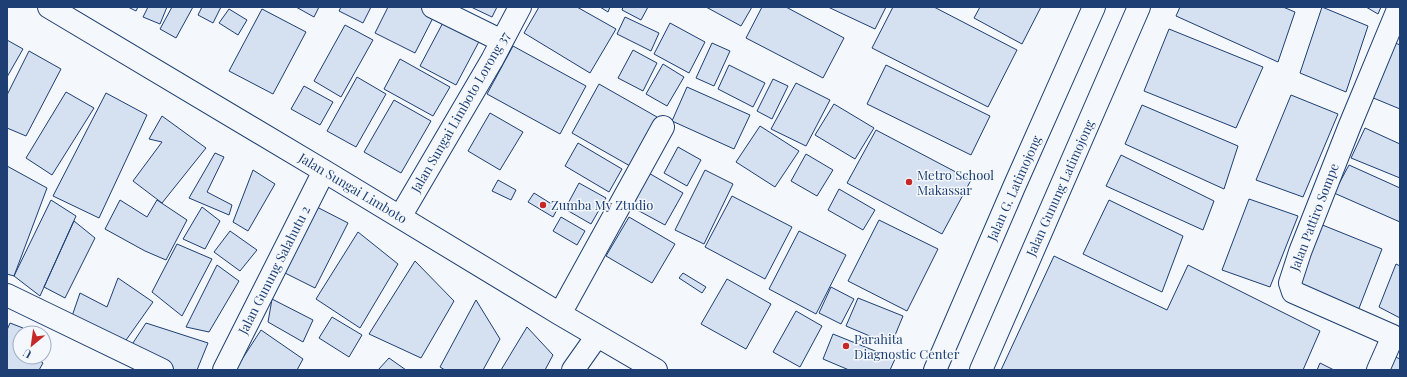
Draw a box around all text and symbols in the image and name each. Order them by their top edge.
street label: Jalan Sungai Limboto Lorong 37 [406,28,513,196]
street label: Jalan Gunung Latimojong [1021,117,1097,260]
street label: Jalan G. Latimojong [982,132,1044,244]
street label: Jalan Sungai Limboto [295,148,410,227]
street label: Jalan Pattiro Sompe [1285,160,1342,274]
place label: Metro School Makassar [917,166,994,198]
marker: Metro School Makassar [904,177,914,187]
place label: Zumba My Ztudio [551,196,654,213]
marker: Zumba My Ztudio [538,200,548,210]
street label: Jalan Gunung Salahutu 2 [233,203,313,338]
north arrow [12,325,52,365]
place label: Parahita Diagnostic Center [854,330,960,362]
marker: Parahita Diagnostic Center [841,341,851,351]
text: U [20,346,34,363]

